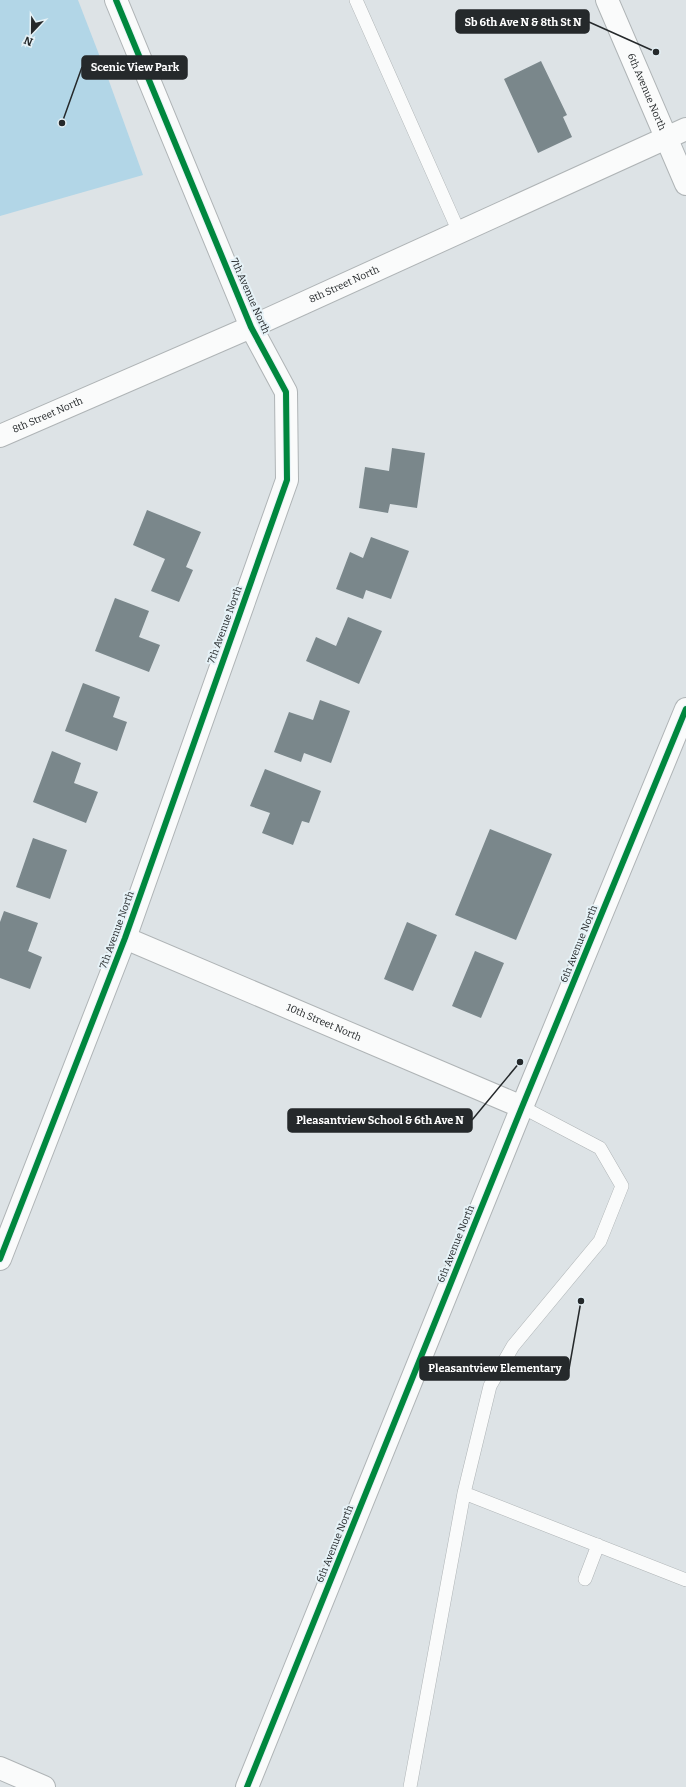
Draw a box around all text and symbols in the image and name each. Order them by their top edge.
callout: Sb 6th Ave N & 8th St N [456,10,589,33]
north arrow [12,12,52,52]
text: Sb 6th Ave N & 8th St N [464,16,582,29]
text: N [22,33,35,48]
street label: 6th Avenue North [625,52,669,133]
callout: Scenic View Park [82,56,187,79]
text: Scenic View Park [91,61,180,74]
street label: 7th Avenue North [228,256,272,336]
street label: 8th Street North [307,263,382,306]
street label: 8th Street North [11,394,85,436]
street label: 7th Avenue North [205,584,245,665]
street label: 7th Avenue North [97,889,137,970]
street label: 6th Avenue North [558,903,600,984]
street label: 10th Street North [284,1001,364,1044]
callout: Pleasantview School & 6th Ave N [288,1109,472,1132]
text: Pleasantview School & 6th Ave N [296,1114,464,1127]
street label: 6th Avenue North [435,1203,477,1284]
callout: Pleasantview Elementary [420,1357,569,1380]
text: Pleasantview Elementary [428,1362,563,1375]
street label: 6th Avenue North [314,1503,356,1584]

